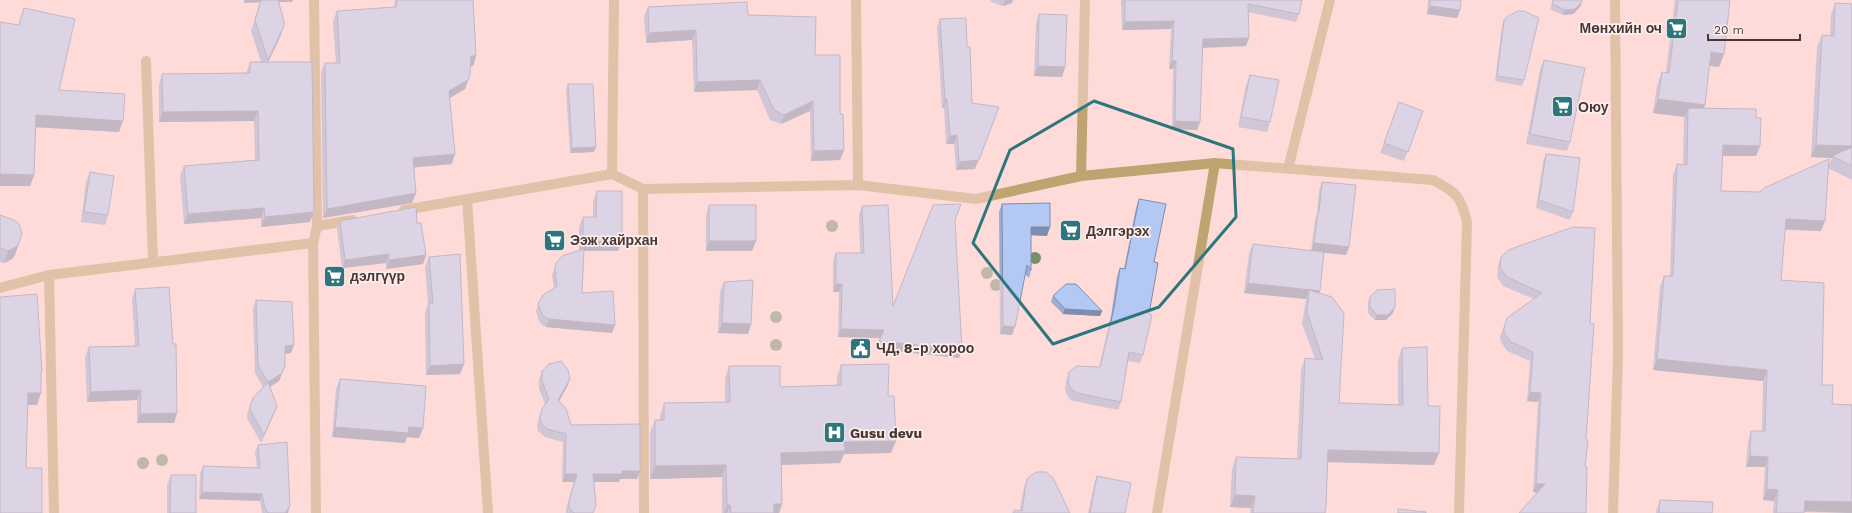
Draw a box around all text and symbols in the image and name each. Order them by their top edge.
supermarket icon: Мөнхийн оч [1664,15,1690,41]
scale bar [1708,16,1800,42]
place label: Мөнхийн оч [1580,20,1662,36]
text: 20 m [1714,23,1744,37]
supermarket icon: Оюу [1550,94,1576,120]
place label: Оюу [1578,99,1609,115]
supermarket icon: Дэлгэрэх [1057,218,1083,244]
place label: Дэлгэрэх [1086,223,1150,239]
supermarket icon: Ээж хайрхан [541,227,567,253]
place label: Ээж хайрхан [570,232,658,248]
supermarket icon: дэлгүүр [321,263,347,289]
place label: дэлгүүр [350,268,405,284]
public building icon: ЧД, 8-р хороо [848,335,874,361]
place label: ЧД, 8-р хороо [876,340,974,356]
hospital icon: Gusu devu [822,420,848,446]
place label: Gusu devu [850,425,922,441]

